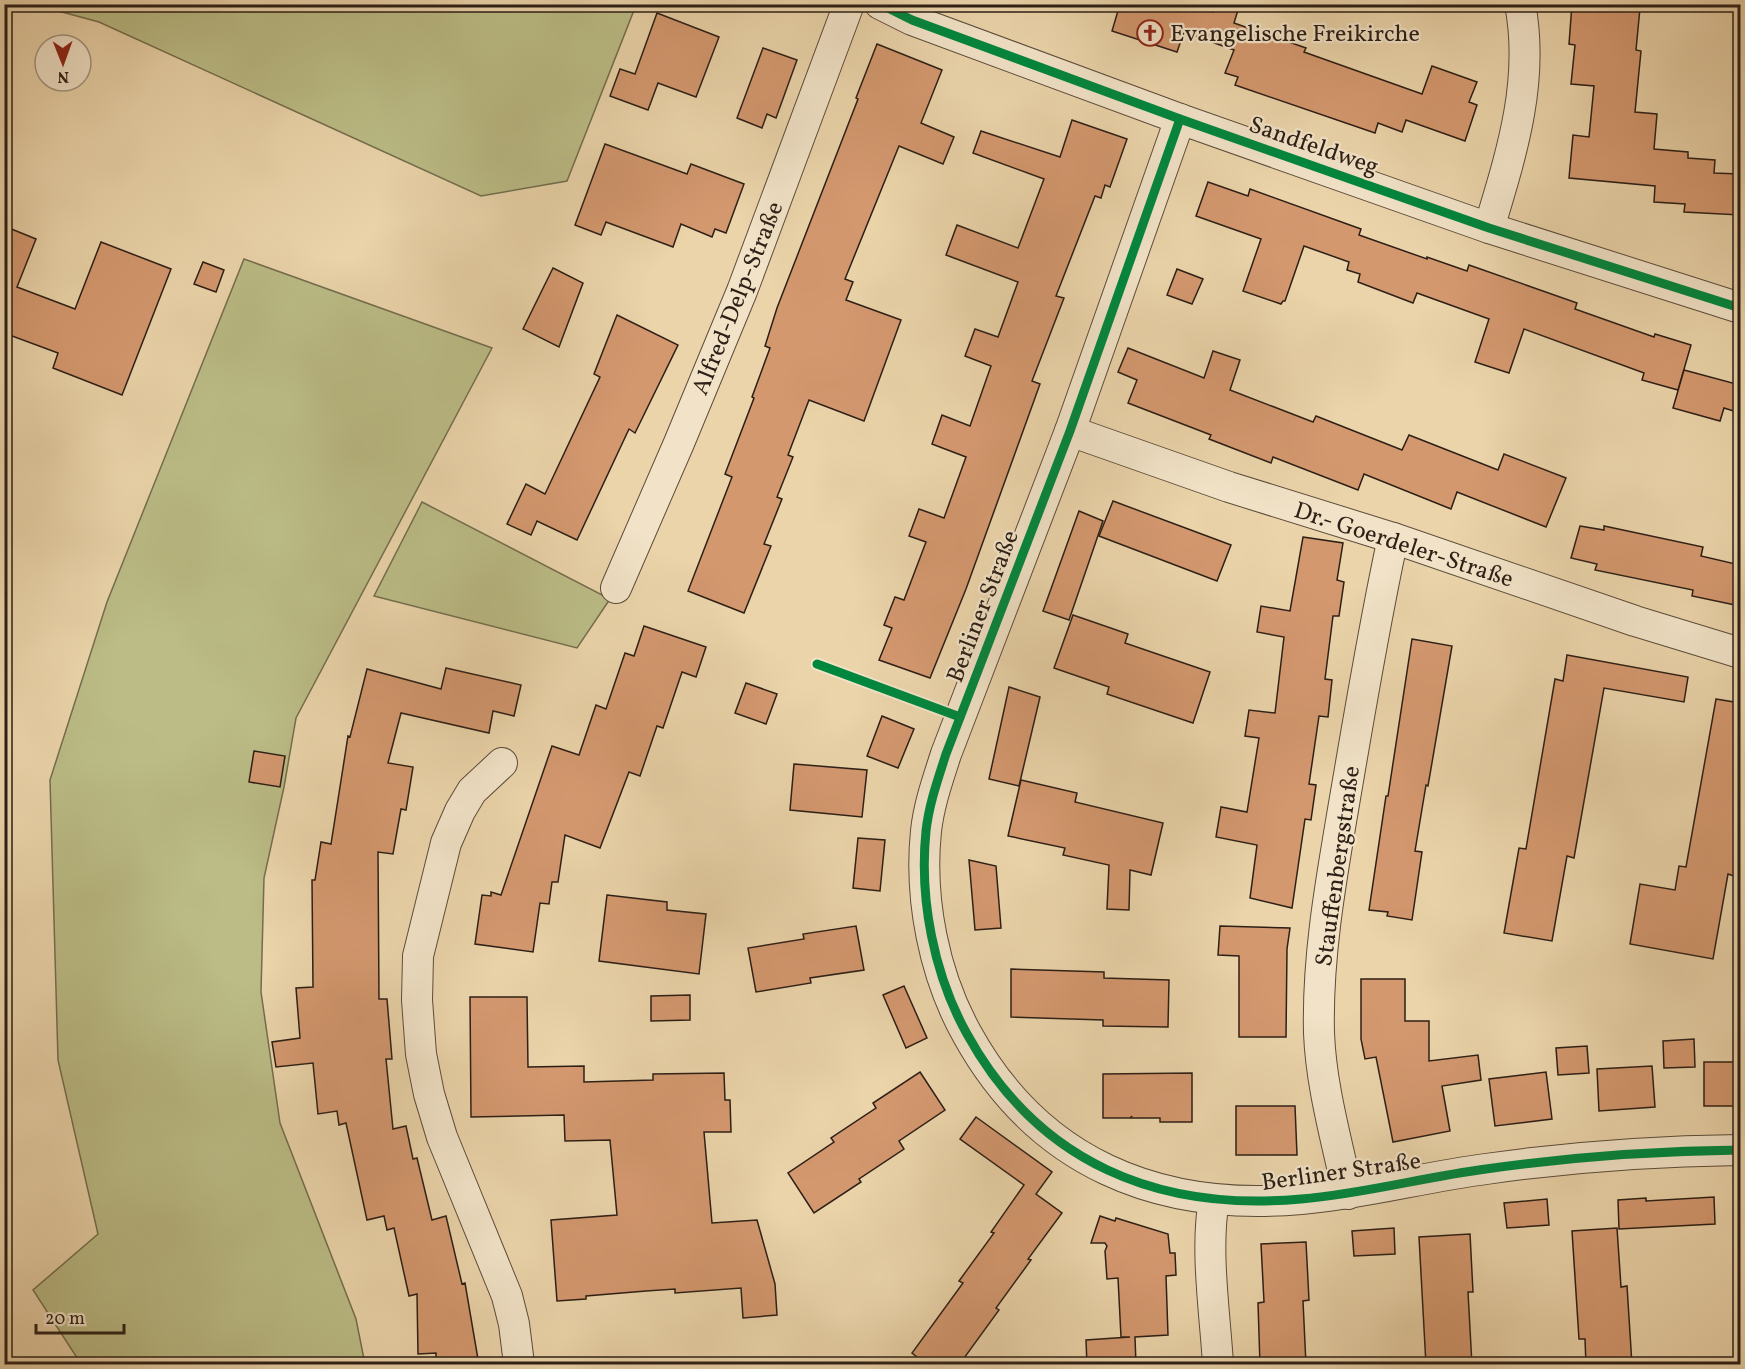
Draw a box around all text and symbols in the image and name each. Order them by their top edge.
church icon: Evangelische Freikirche [1135,18,1165,48]
place label: Evangelische Freikirche [1170,18,1420,52]
north arrow [33,33,93,93]
text: N [57,65,69,87]
street label: Sandfeldweg [1244,109,1383,185]
street label: Alfred-Delp-Straße [685,197,793,401]
street label: Dr.- Goerdeler-Straße [1289,494,1518,597]
street label: Berliner Straße [939,526,1029,688]
street label: Stauffenbergstraße [1308,764,1370,969]
street label: Berliner Straße [1259,1145,1423,1201]
scale bar [36,1297,124,1335]
text: 20 m [45,1307,85,1332]

